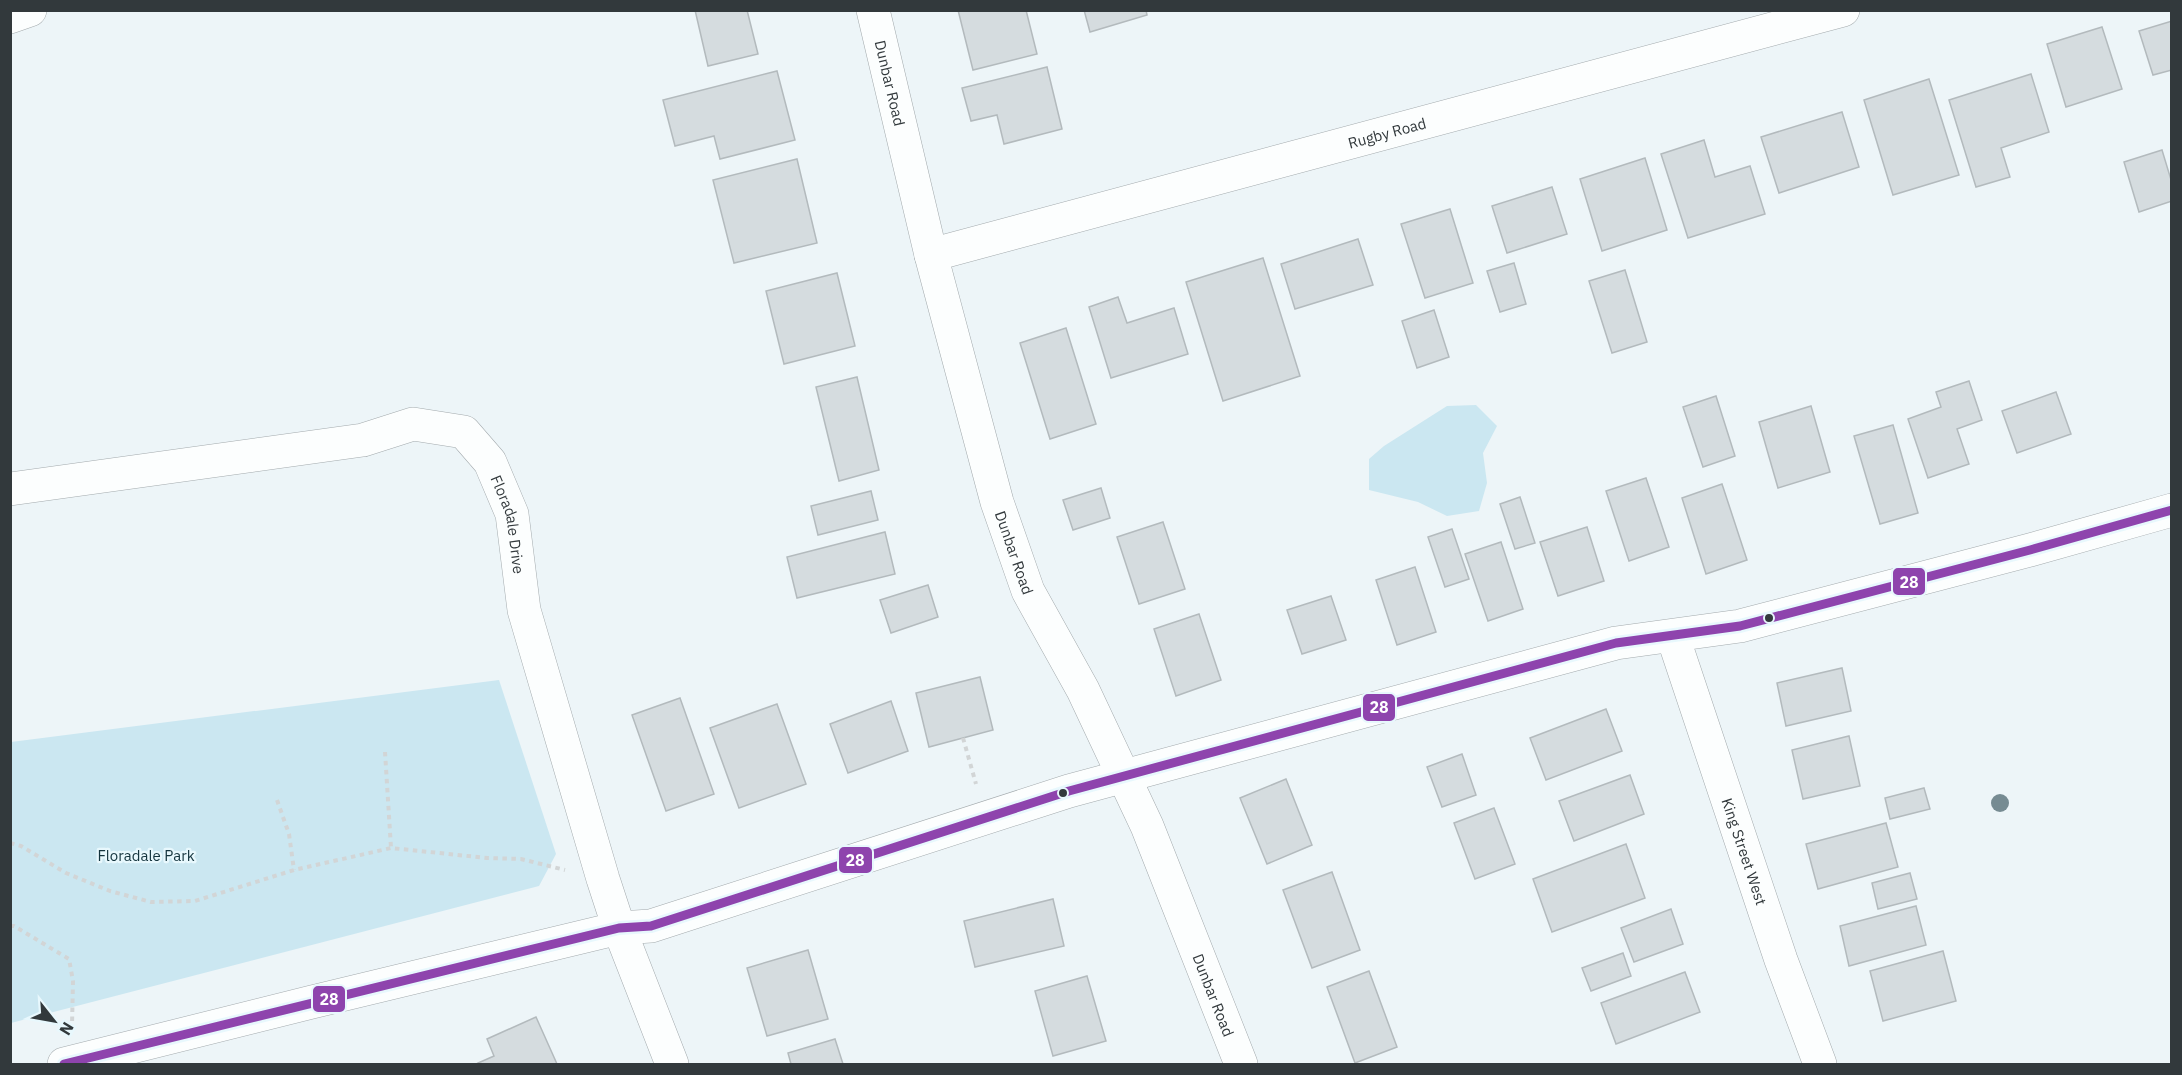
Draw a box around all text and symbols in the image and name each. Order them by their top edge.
street label: Dunbar Road [871,38,910,128]
street label: Rugby Road [1346,113,1428,152]
street label: Floradale Drive [487,472,529,575]
street label: Dunbar Road [991,508,1038,597]
line badge: 28 [1892,567,1926,596]
text: 28 [1899,572,1919,592]
unlabelled marker [1763,612,1775,624]
line badge: 28 [1362,693,1396,722]
text: 28 [1369,697,1389,717]
unlabelled marker [1057,787,1069,799]
street label: King Street West [1718,795,1771,907]
park label: Floradale Park [97,846,195,865]
line badge: 28 [838,846,873,874]
text: 28 [845,850,865,870]
street label: Dunbar Road [1189,951,1239,1039]
line badge: 28 [312,985,346,1013]
text: 28 [319,989,339,1009]
north arrow [24,991,84,1051]
text: N [55,1019,78,1039]

